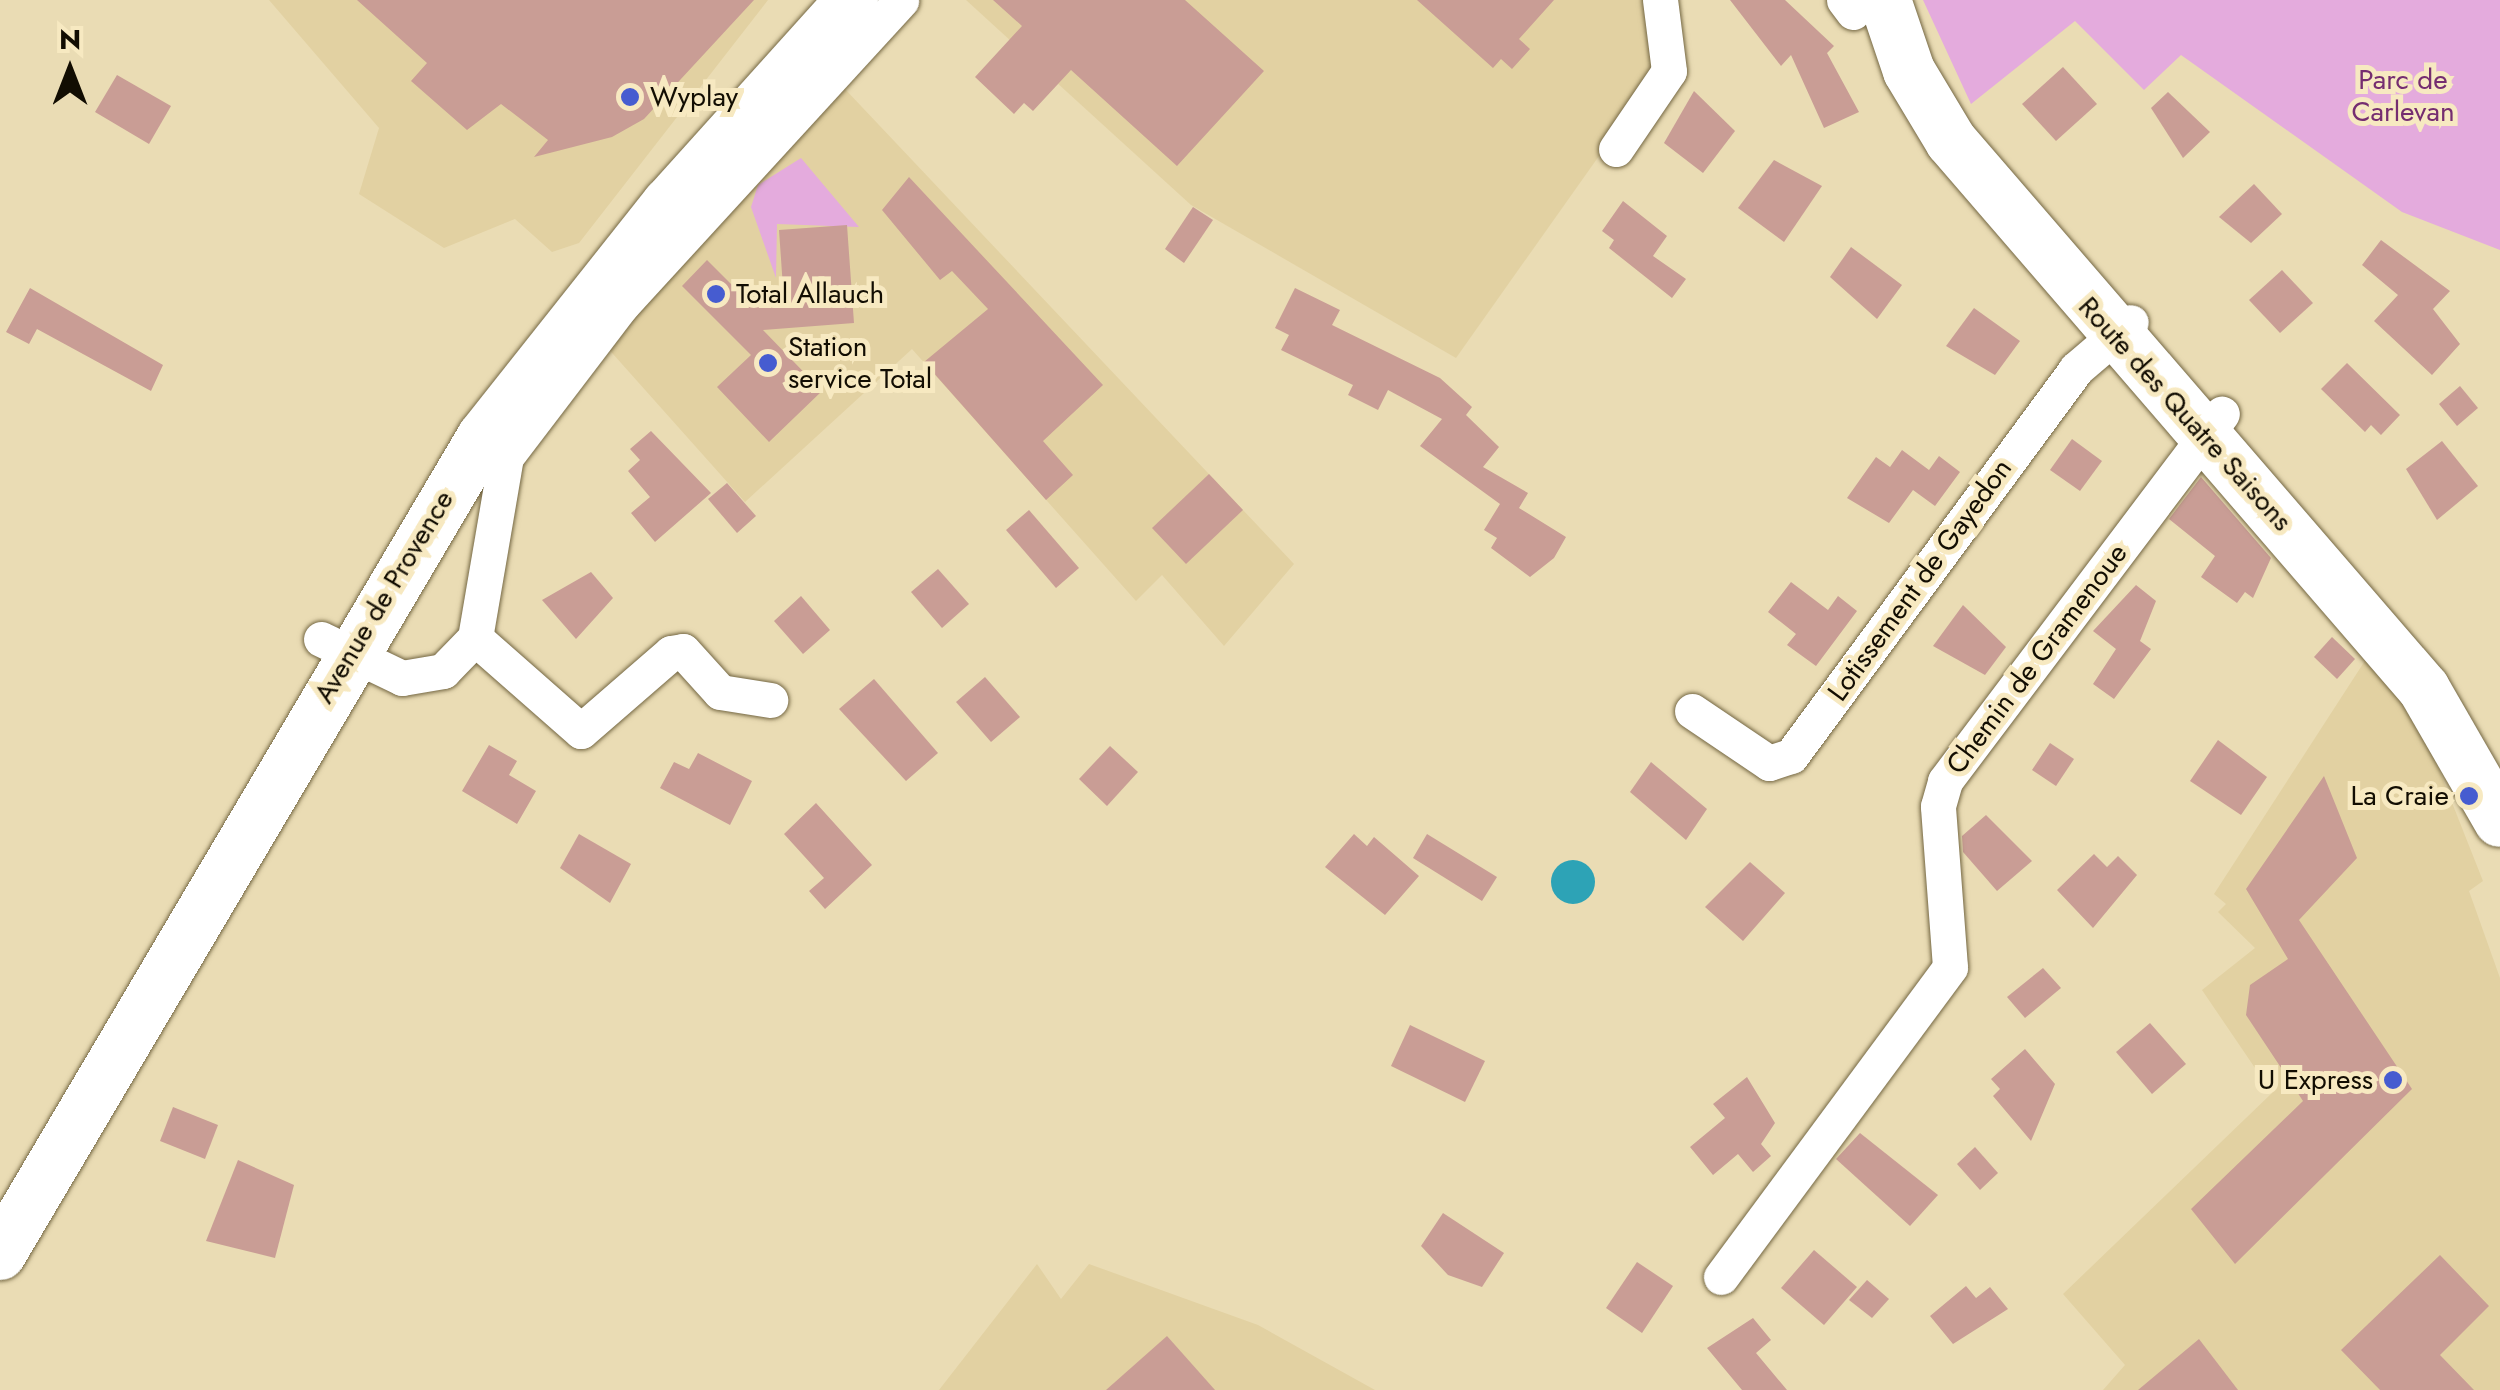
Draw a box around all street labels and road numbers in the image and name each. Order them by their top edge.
street label: Route des Quatre Saisons [2071,290,2299,538]
street label: Lotissement de Gayedon [1821,452,2019,708]
street label: Avenue de Provence [307,485,461,709]
street label: Chemin de Gramenoue [1939,537,2135,781]

